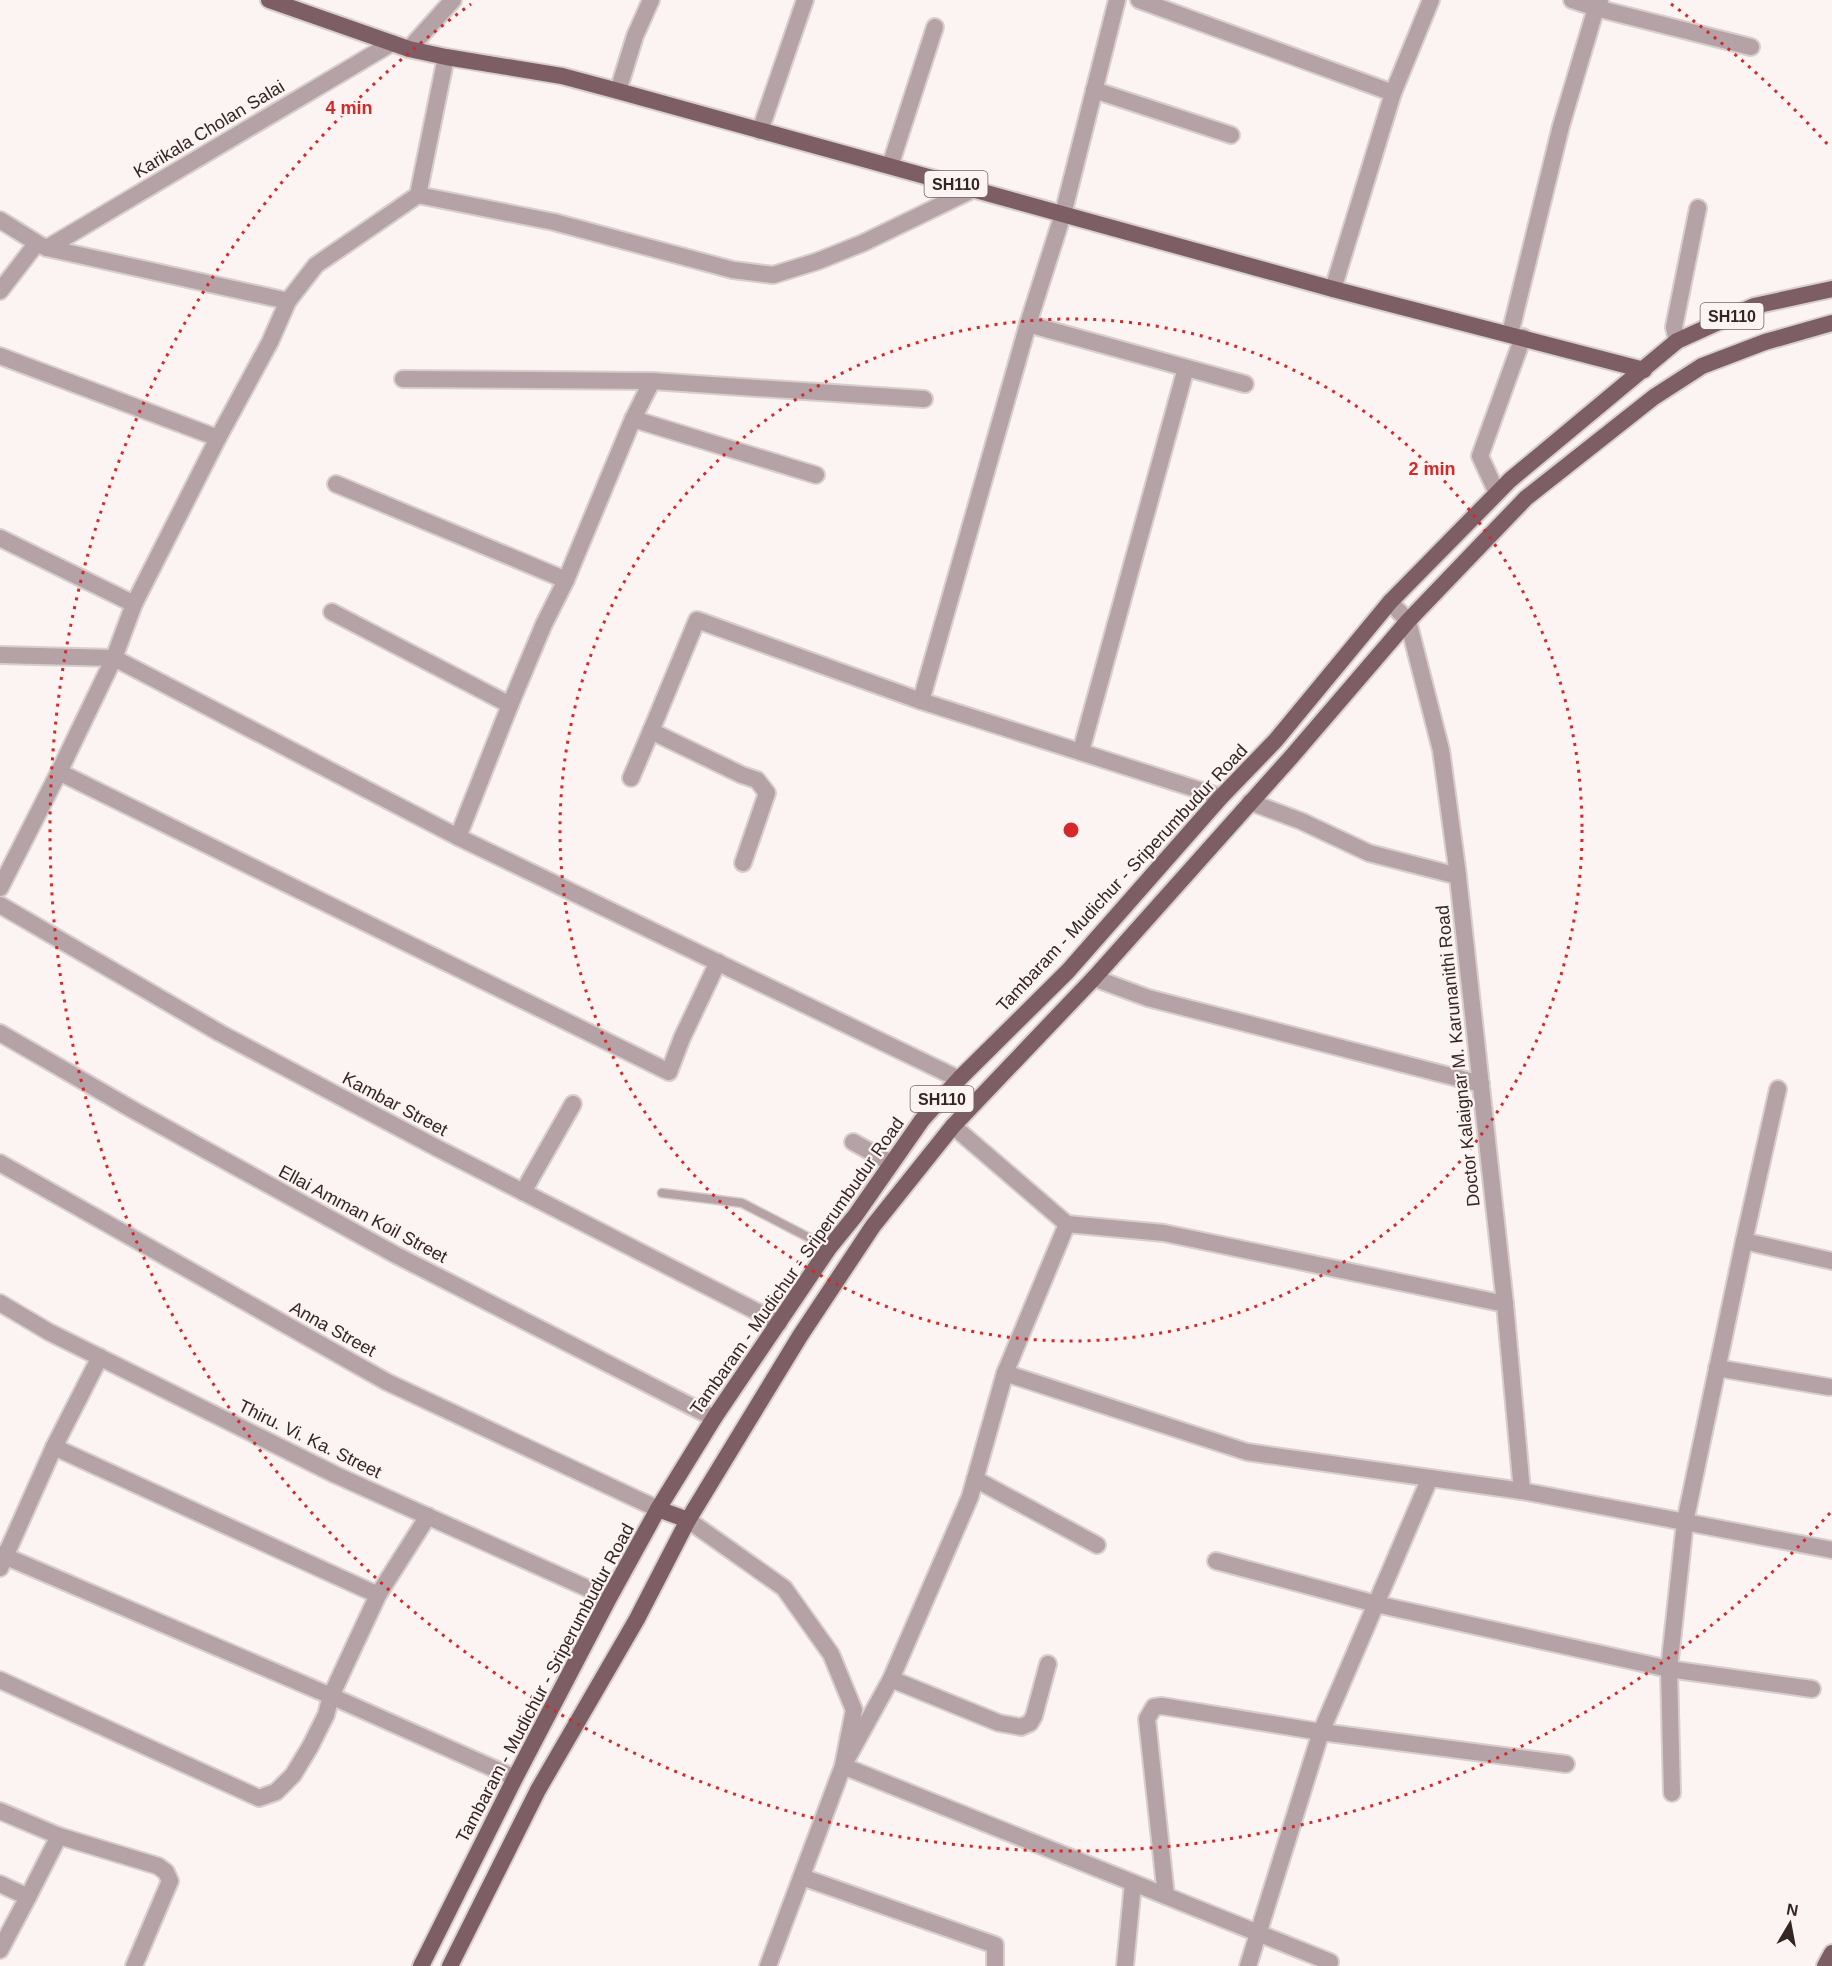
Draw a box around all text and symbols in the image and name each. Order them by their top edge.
street label: Karikala Cholan Salai [130,76,288,182]
text: 4 min [325,98,373,118]
road number: SH110 [924,171,988,197]
road number: SH110 [1700,303,1764,329]
text: 2 min [1408,459,1456,479]
street label: Tambaram - Mudichur - Sriperumbudur Road [993,740,1251,1016]
centre of rings [1061,820,1081,840]
street label: Doctor Kalaignar M. Karunanithi Road [1432,904,1484,1208]
street label: Kambar Street [339,1068,451,1140]
road number: SH110 [910,1086,974,1112]
street label: Tambaram - Mudichur - Sriperumbudur Road [686,1114,908,1418]
street label: Ellai Amman Koil Street [275,1161,451,1267]
street label: Anna Street [287,1297,379,1361]
street label: Thiru. Vi. Ka. Street [235,1396,385,1482]
street label: Tambaram - Mudichur - Sriperumbudur Road [452,1520,638,1846]
north arrow [1760,1894,1820,1954]
text: N [1785,1900,1800,1919]

